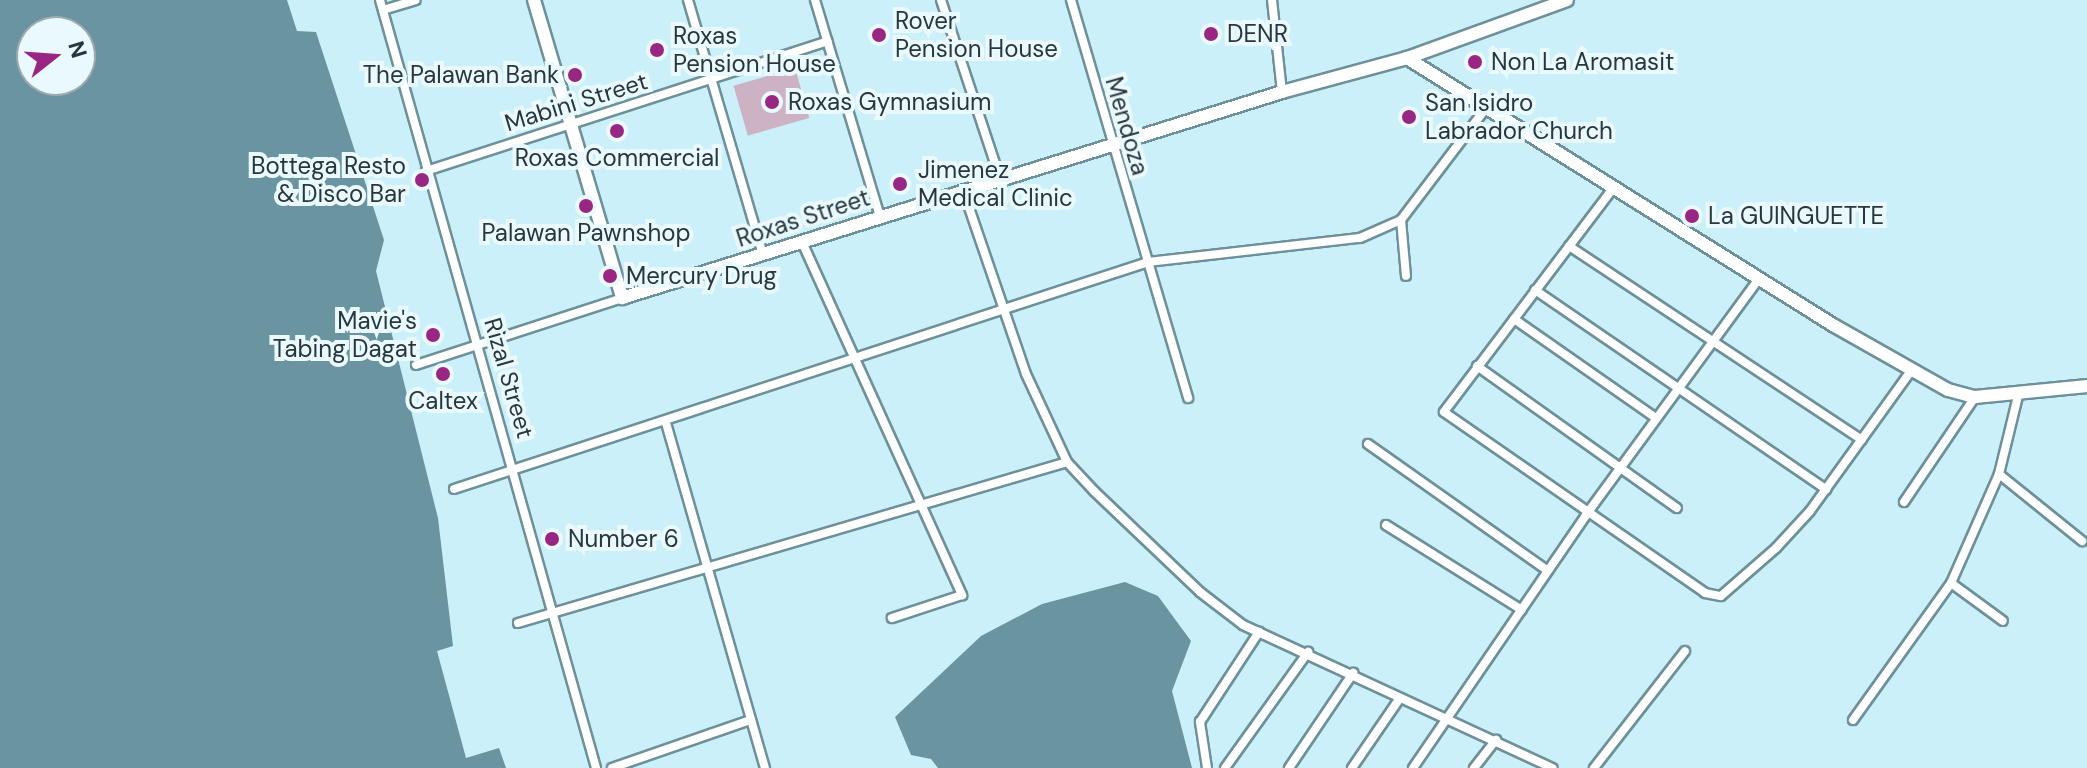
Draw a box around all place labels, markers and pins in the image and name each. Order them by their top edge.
place label: Rover Pension House [895,7,1058,63]
place label: DENR [1227,20,1288,48]
place label: Roxas Pension House [673,22,836,78]
marker: DENR [1202,25,1220,43]
marker: Rover Pension House [870,26,888,44]
marker: Roxas Pension House [648,41,666,59]
place label: Non La Aromasit [1491,48,1674,76]
marker: Non La Aromasit [1466,53,1484,71]
place label: The Palawan Bank [363,61,559,89]
marker: The Palawan Bank [566,66,584,84]
place label: Roxas Gymnasium [788,88,991,116]
place label: San Isidro Labrador Church [1425,89,1613,145]
marker: Roxas Gymnasium [763,93,781,111]
marker: San Isidro Labrador Church [1400,108,1418,126]
marker: Roxas Commercial [608,122,626,140]
place label: Roxas Commercial [515,144,719,172]
place label: Bottega Resto & Disco Bar [251,152,406,208]
place label: Jimenez Medical Clinic [918,156,1073,212]
marker: Bottega Resto & Disco Bar [413,171,431,189]
marker: Jimenez Medical Clinic [889,173,911,195]
marker: Palawan Pawnshop [577,197,595,215]
place label: La GUINGUETTE [1708,202,1884,230]
marker: La GUINGUETTE [1683,207,1701,225]
place label: Palawan Pawnshop [481,219,691,247]
place label: Mercury Drug [626,262,777,290]
marker: Mercury Drug [601,267,619,285]
place label: Mavie's Tabing Dagat [273,307,417,363]
marker: Mavie's Tabing Dagat [424,326,442,344]
marker: Caltex [434,365,452,383]
place label: Caltex [408,387,478,415]
place label: Number 6 [568,525,679,553]
marker: Number 6 [543,530,561,548]

